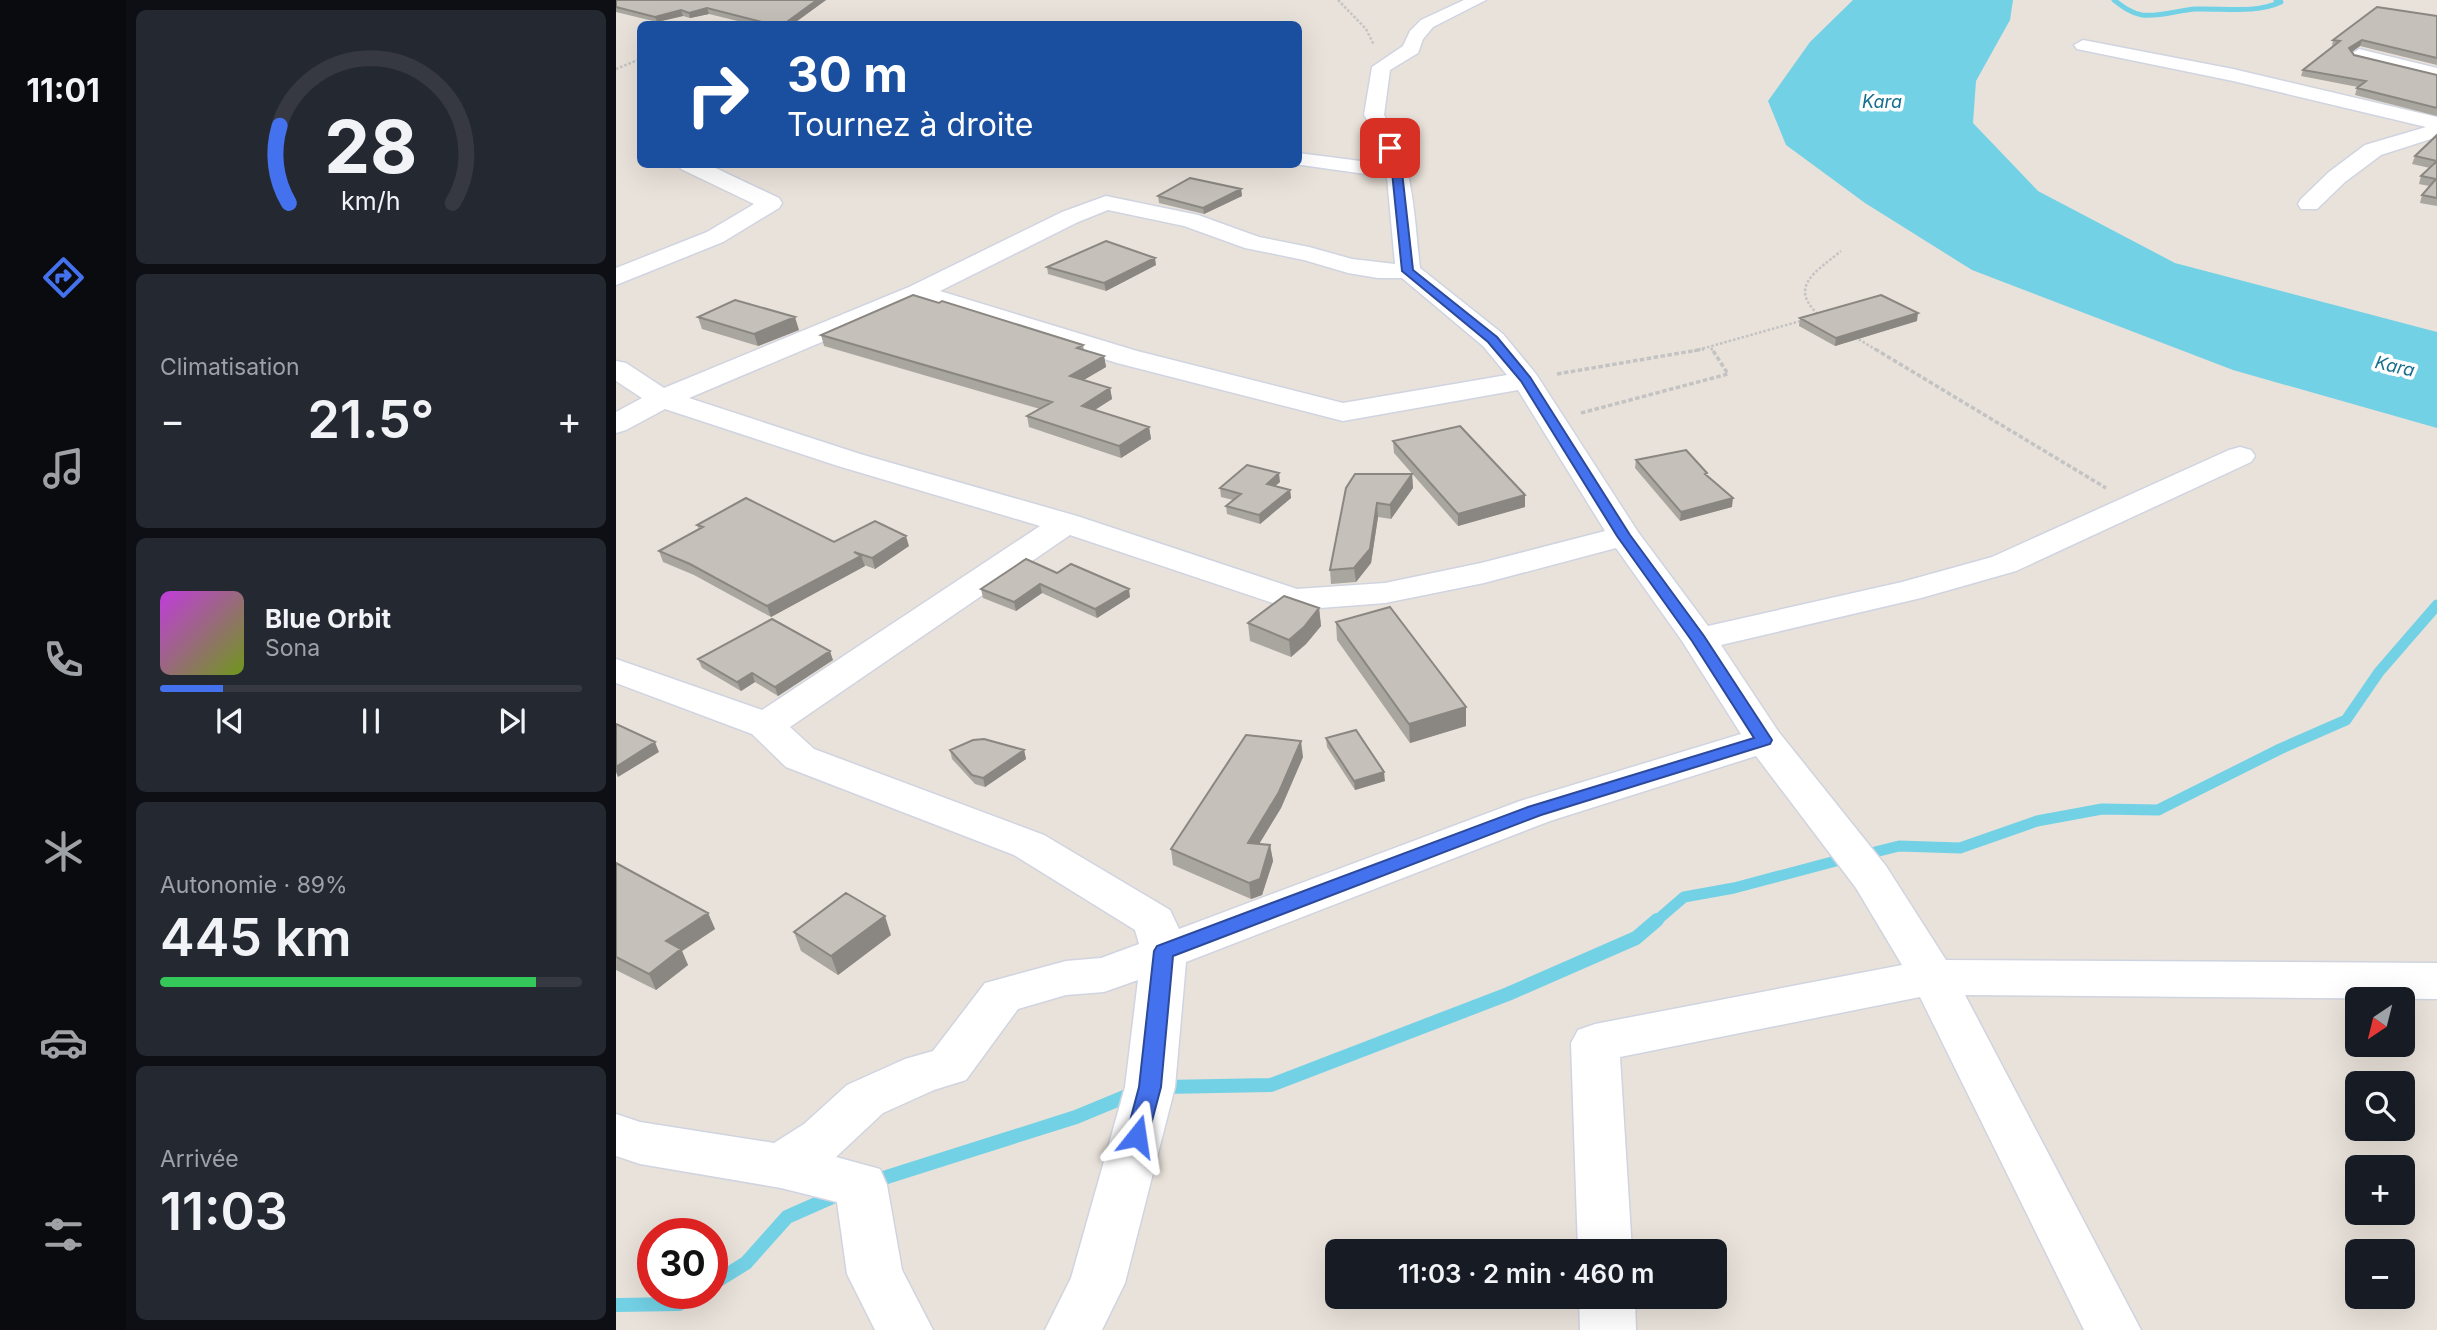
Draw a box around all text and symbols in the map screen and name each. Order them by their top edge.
text: 30 m [787,45,908,104]
icon: right [672,49,763,140]
text: 11:01 [26,71,100,110]
water label: Kara [1862,91,1902,112]
text: 28 [324,102,418,191]
text: Tournez à droite [787,105,1033,144]
pin [1360,118,1420,178]
icon: arrive [1371,129,1409,167]
text: km/h [341,186,401,216]
icon: directions [39,253,88,302]
water label: Kara [2373,351,2417,381]
text: Climatisation [160,353,300,381]
text: 21.5° [308,388,434,451]
text: − [160,397,185,443]
text: + [557,397,582,443]
icon: music [39,444,88,493]
text: Blue Orbit [265,603,391,634]
text: Sona [265,634,320,662]
icon: phone [39,635,88,684]
icon: previous [211,702,249,740]
icon: pause [352,702,390,740]
icon: next [493,702,531,740]
icon: climate [39,827,88,876]
text: Autonomie · 89% [160,871,348,899]
text: 445 km [160,906,352,969]
north arrow [2345,987,2415,1057]
map controls [2345,987,2415,1309]
icon: car [39,1018,88,1067]
button: search [2345,1071,2415,1141]
position arrow [1100,1099,1174,1173]
text: Arrivée [160,1145,239,1173]
button: + [2345,1155,2415,1225]
text: 11:03 [160,1180,288,1243]
icon: filters [39,1210,88,1259]
speed limit sign: 30 [637,1218,728,1309]
button: − [2345,1239,2415,1309]
text: 11:03 · 2 min · 460 m [1398,1258,1654,1289]

